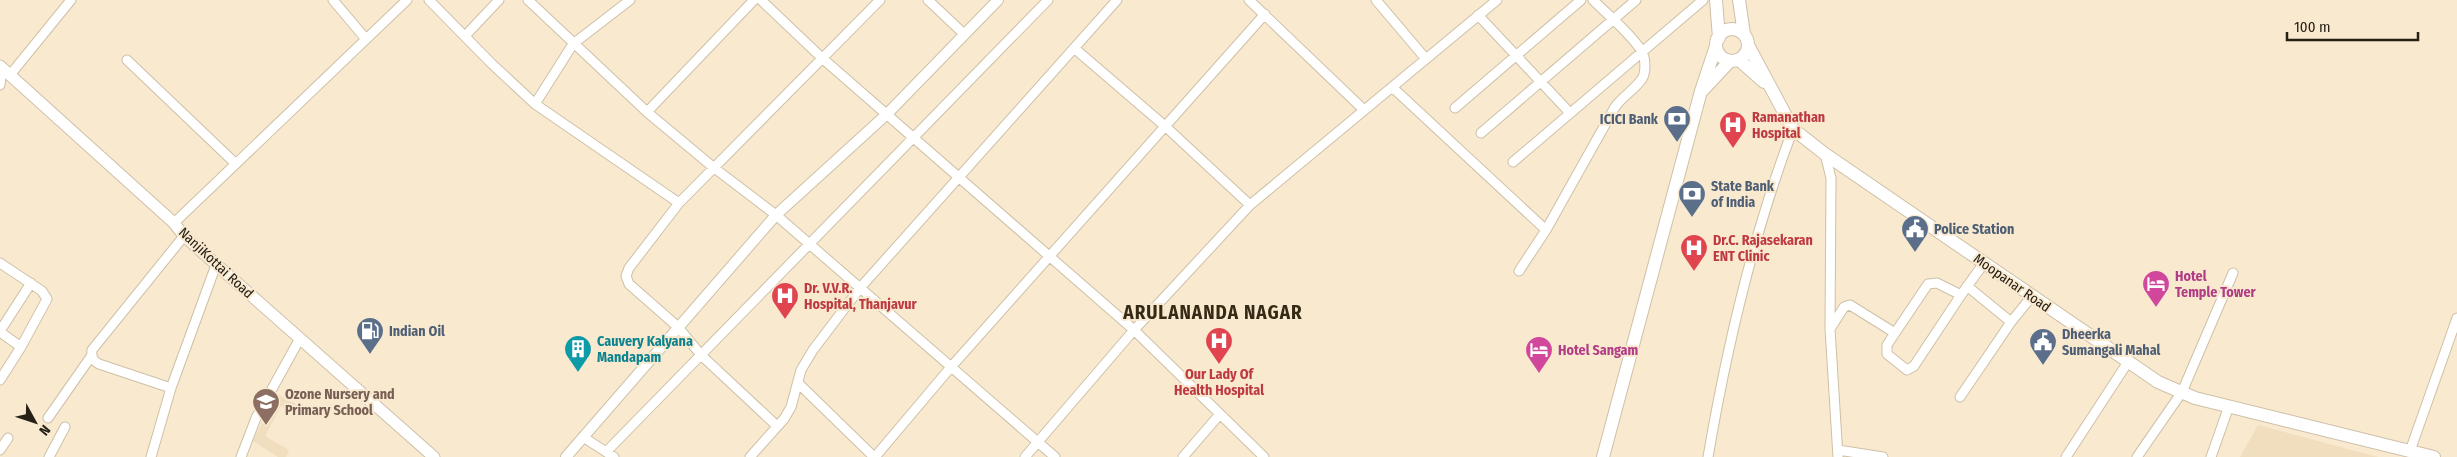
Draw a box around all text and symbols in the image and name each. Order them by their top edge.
scale bar [2287,10,2418,42]
text: 100 m [2294,18,2331,36]
bank icon: ICICI Bank [1662,104,1692,143]
place label: Ramanathan Hospital [1752,109,1825,142]
hospital icon: Ramanathan Hospital [1718,110,1748,149]
place label: ICICI Bank [1600,111,1659,128]
place label: State Bank of India [1711,178,1775,211]
bank icon: State Bank of India [1677,179,1707,218]
public building icon: Police Station [1900,214,1930,253]
place label: Police Station [1934,221,2014,238]
street label: NanjiKottai Road [175,224,257,302]
place label: Dr.C. Rajasekaran ENT Clinic [1713,232,1813,265]
hospital icon: Dr.C. Rajasekaran ENT Clinic [1679,233,1709,272]
street label: Moopanar Road [1970,250,2054,316]
place label: Hotel Temple Tower [2175,268,2257,301]
hotel icon: Hotel Temple Tower [2141,269,2171,308]
place label: Dr. V.V.R. Hospital, Thanjavur [804,280,918,313]
hospital icon: Dr. V.V.R. Hospital, Thanjavur [770,281,800,320]
district label: ARULANANDA NAGAR [1122,301,1303,324]
fuel station icon: Indian Oil [355,316,385,355]
place label: Indian Oil [389,323,445,340]
hospital icon: Our Lady Of Health Hospital [1204,326,1234,365]
place label: Dheerka Sumangali Mahal [2062,326,2161,359]
public building icon: Dheerka Sumangali Mahal [2028,327,2058,366]
place label: Cauvery Kalyana Mandapam [597,333,693,366]
building icon: Cauvery Kalyana Mandapam [563,334,593,373]
hotel icon: Hotel Sangam [1524,335,1554,374]
place label: Hotel Sangam [1558,342,1639,359]
place label: Our Lady Of Health Hospital [1174,366,1264,399]
place label: Ozone Nursery and Primary School [285,386,395,419]
school or university icon: Ozone Nursery and Primary School [251,387,281,426]
north arrow [10,397,60,447]
text: N [35,421,54,439]

